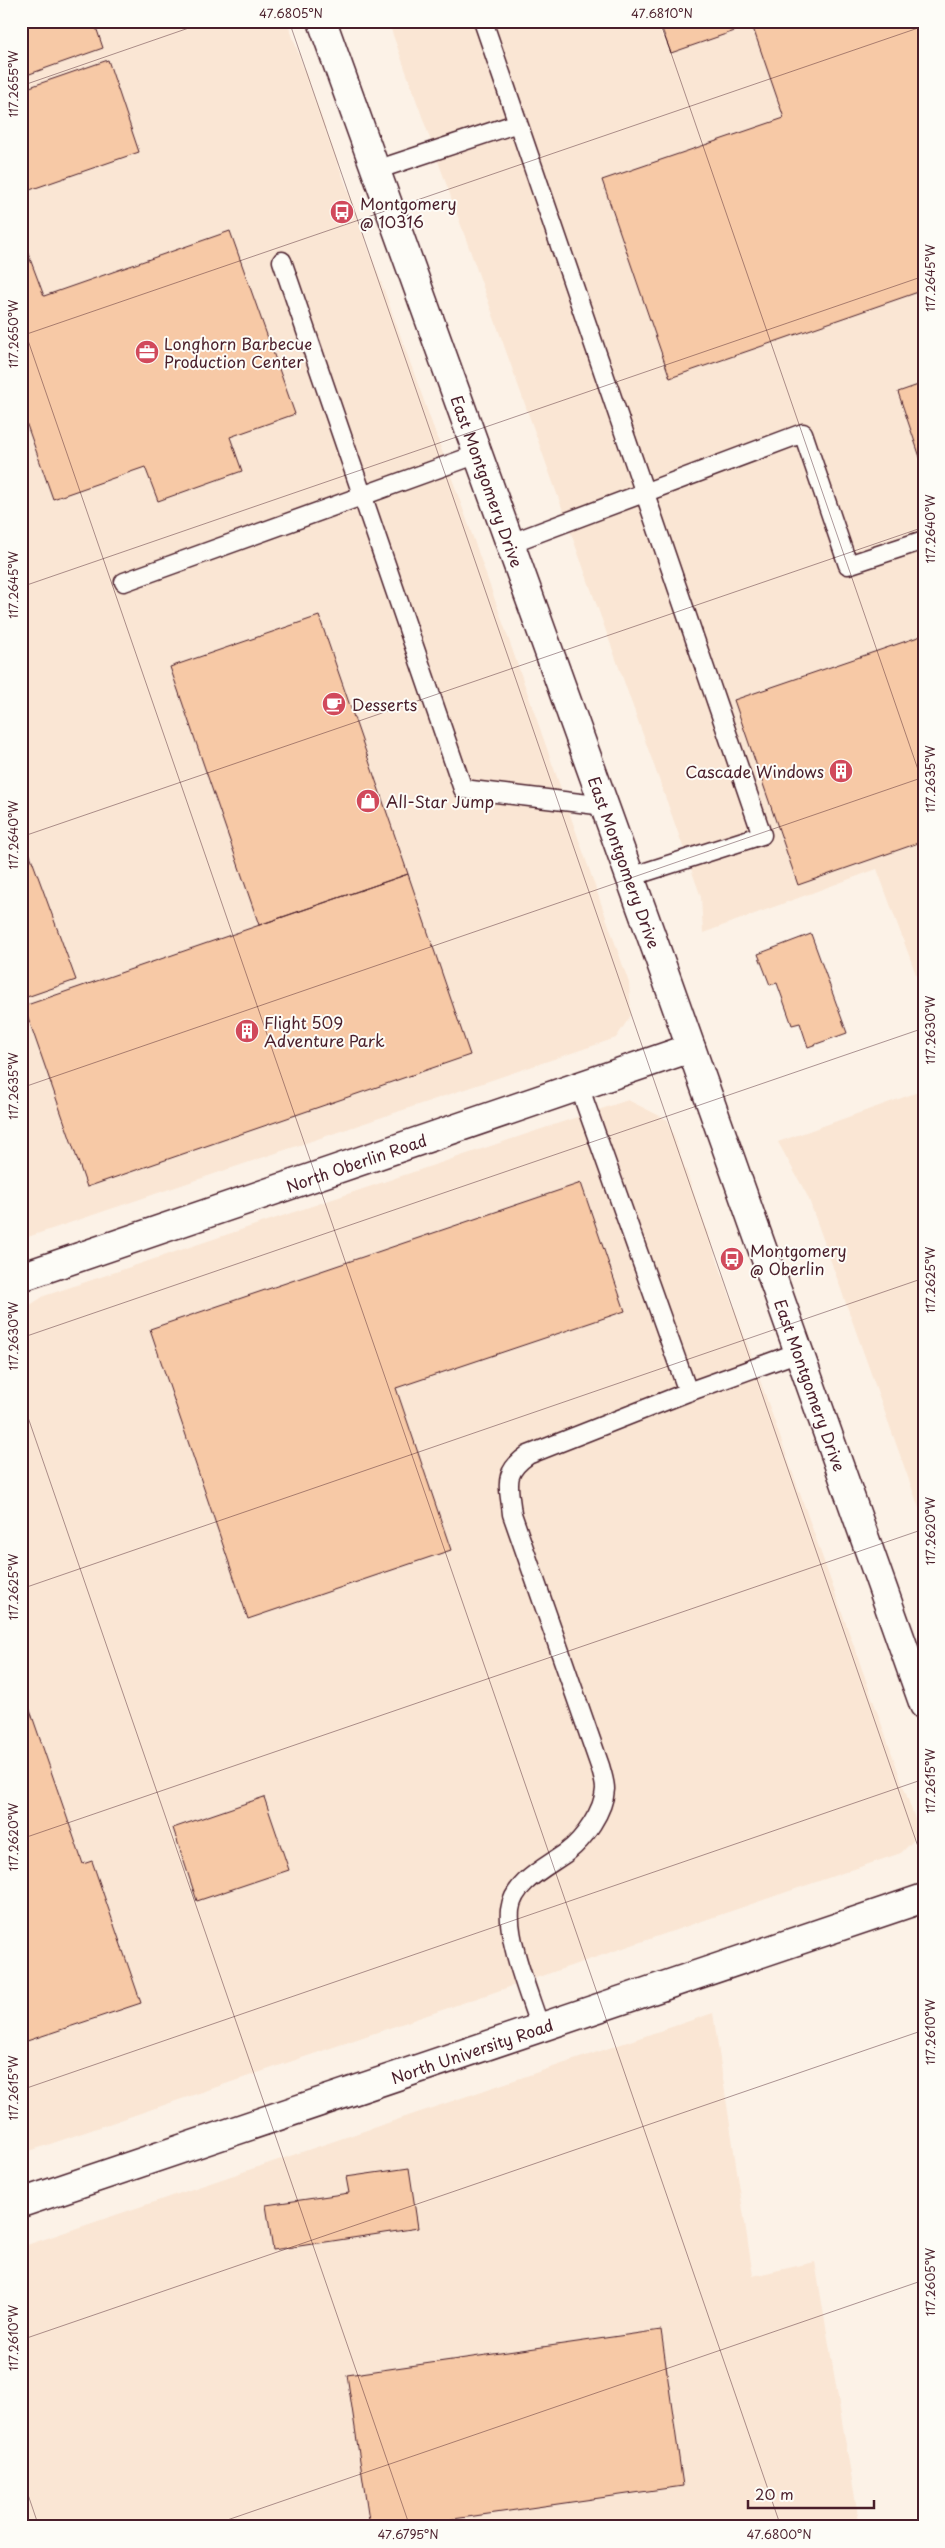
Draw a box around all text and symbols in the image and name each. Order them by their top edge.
text: 47.6805°N [259,4,323,22]
text: 47.6810°N [631,4,693,22]
text: 117.2655°W [4,50,22,118]
place label: Montgomery @ 10316 [360,191,457,233]
bus stop icon: Montgomery @ 10316 [329,199,355,225]
text: 117.2645°W [921,244,939,312]
text: 117.2650°W [4,299,22,368]
place label: Longhorn Barbecue Production Center [164,331,312,373]
office icon: Longhorn Barbecue Production Center [134,339,160,365]
street label: East Montgomery Drive [446,392,530,570]
text: 117.2640°W [921,494,939,564]
text: 117.2645°W [4,551,22,619]
cafe icon: Desserts [321,691,347,717]
place label: Desserts [352,692,417,716]
text: 117.2635°W [921,745,939,813]
building icon: Cascade Windows [828,758,854,784]
place label: Cascade Windows [685,759,824,783]
street label: East Montgomery Drive [583,773,667,951]
shop icon: All-Star Jump [355,788,381,814]
place label: All-Star Jump [386,789,494,813]
text: 117.2640°W [4,800,22,870]
text: 117.2630°W [921,995,939,1064]
place label: Flight 509 Adventure Park [264,1010,385,1052]
building icon: Flight 509 Adventure Park [234,1018,260,1044]
text: 117.2635°W [4,1052,22,1120]
street label: North Oberlin Road [283,1127,430,1198]
place label: Montgomery @ Oberlin [750,1238,847,1280]
bus stop icon: Montgomery @ Oberlin [719,1246,745,1272]
text: 117.2625°W [921,1246,939,1313]
street label: East Montgomery Drive [769,1296,852,1475]
text: 117.2630°W [4,1301,22,1370]
text: 117.2620°W [921,1496,939,1565]
text: 117.2625°W [4,1553,22,1620]
text: 117.2615°W [921,1748,939,1813]
text: 117.2620°W [4,1802,22,1871]
text: 117.2610°W [921,1998,939,2065]
street label: North University Road [388,2012,556,2089]
text: 117.2615°W [4,2055,22,2120]
text: 117.2605°W [921,2247,939,2316]
text: 117.2610°W [4,2304,22,2371]
scale bar [748,2478,874,2510]
text: 20 m [755,2482,794,2505]
text: 47.6795°N [377,2525,439,2543]
text: 47.6800°N [746,2525,812,2543]

